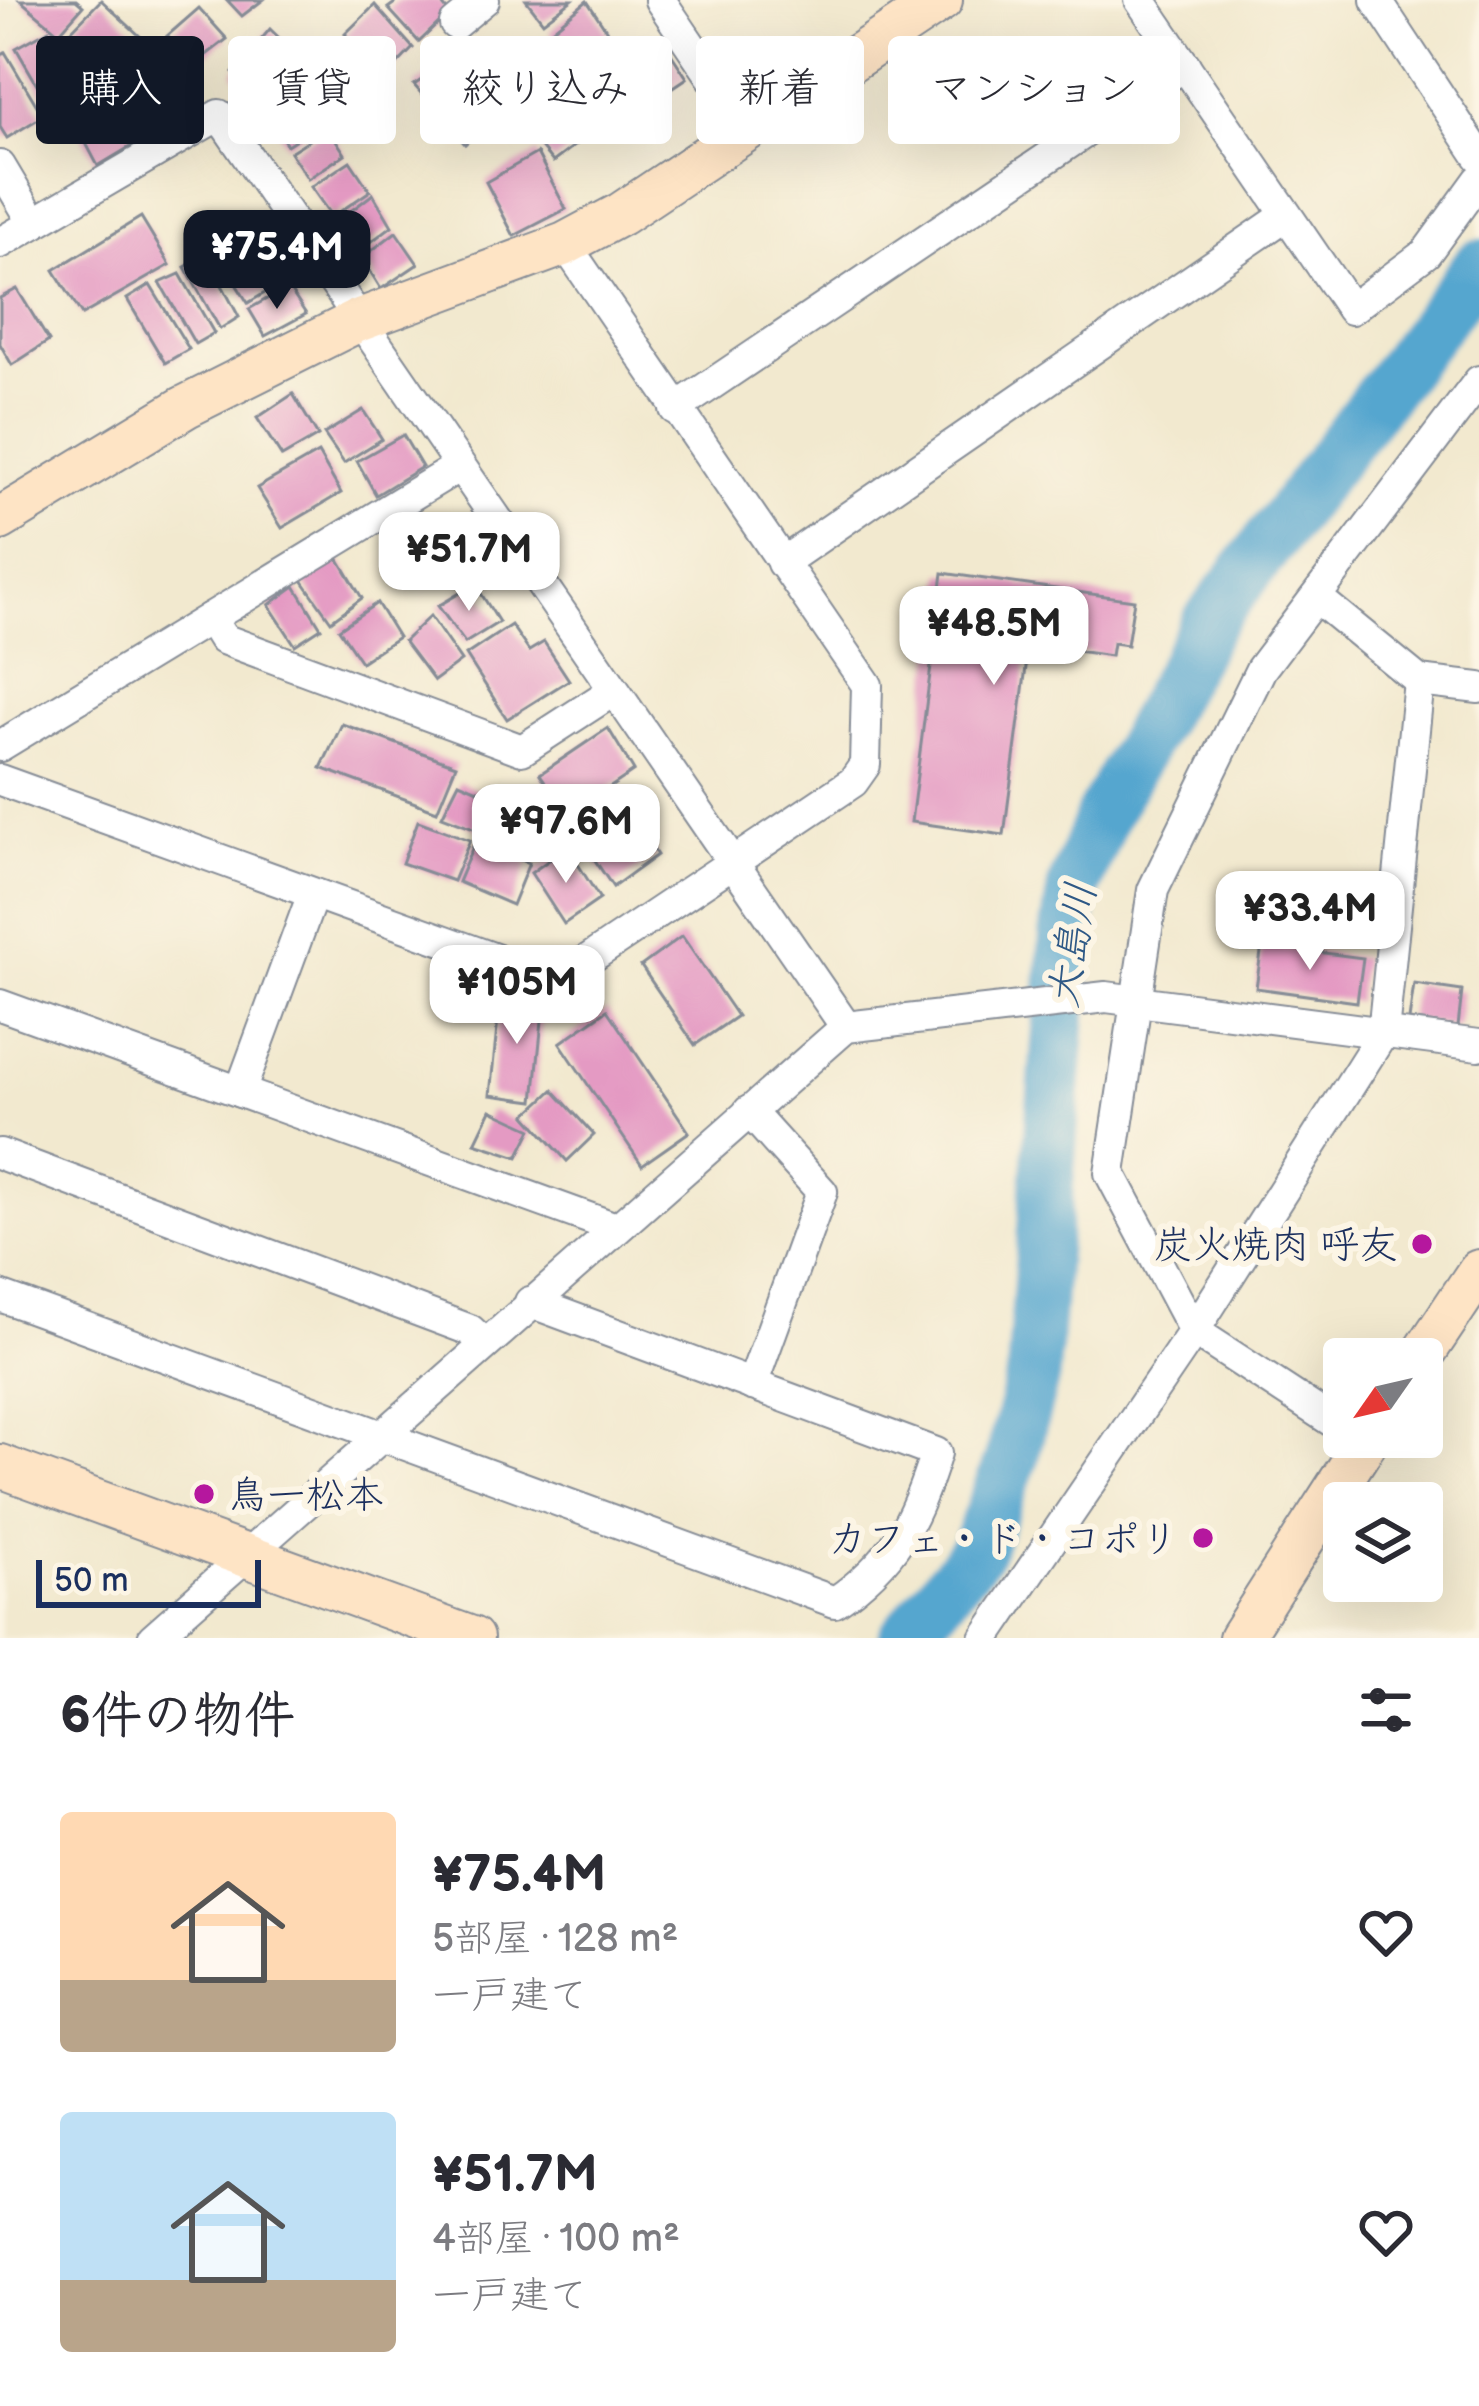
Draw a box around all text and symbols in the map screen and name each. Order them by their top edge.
chip: 購入 [36,36,204,144]
chip: 賃貸 [228,36,396,144]
chip: 絞り込み [420,36,672,144]
chip: 新着 [696,36,864,144]
chip: マンション [888,36,1180,144]
pin: ¥75.4M [179,210,375,312]
text: ¥75.4M [210,225,344,272]
pin: ¥51.7M [371,512,567,614]
text: ¥51.7M [406,527,532,574]
pin: ¥48.5M [896,586,1092,688]
text: ¥48.5M [926,601,1062,648]
pin: ¥97.6M [468,784,664,886]
text: ¥97.6M [499,799,633,846]
pin: ¥33.4M [1212,871,1408,973]
water label: 大島川 [1038,879,1109,1012]
text: ¥33.4M [1243,886,1377,933]
pin: ¥105M [433,945,601,1047]
text: ¥105M [457,960,577,1007]
place label: 炭火焼肉 呼友 [1153,1223,1398,1270]
marker: 炭火焼肉 呼友 [1409,1231,1435,1257]
north arrow [1323,1338,1443,1458]
map controls [1323,1338,1443,1602]
place label: 鳥一松本 [228,1473,384,1520]
marker: 鳥一松本 [191,1481,217,1507]
button: layers [1323,1482,1443,1602]
place label: カフェ・ド・コポリ [828,1517,1179,1564]
marker: カフェ・ド・コポリ [1190,1525,1216,1551]
scale bar [36,1554,261,1607]
text: 50 m [54,1561,129,1601]
icon: filters [1353,1677,1419,1743]
text: 6件の物件 [60,1686,295,1747]
text: ¥75.4M [432,1845,606,1906]
icon: home [156,1860,300,2004]
icon: heart [1353,1899,1419,1965]
text: 5部屋 · 128 m² [432,1916,678,1963]
text: 一戸建て [432,1973,588,2020]
text: ¥51.7M [432,2145,598,2206]
icon: home [156,2160,300,2304]
icon: heart [1353,2199,1419,2265]
text: 4部屋 · 100 m² [432,2216,680,2263]
text: 一戸建て [432,2273,588,2320]

